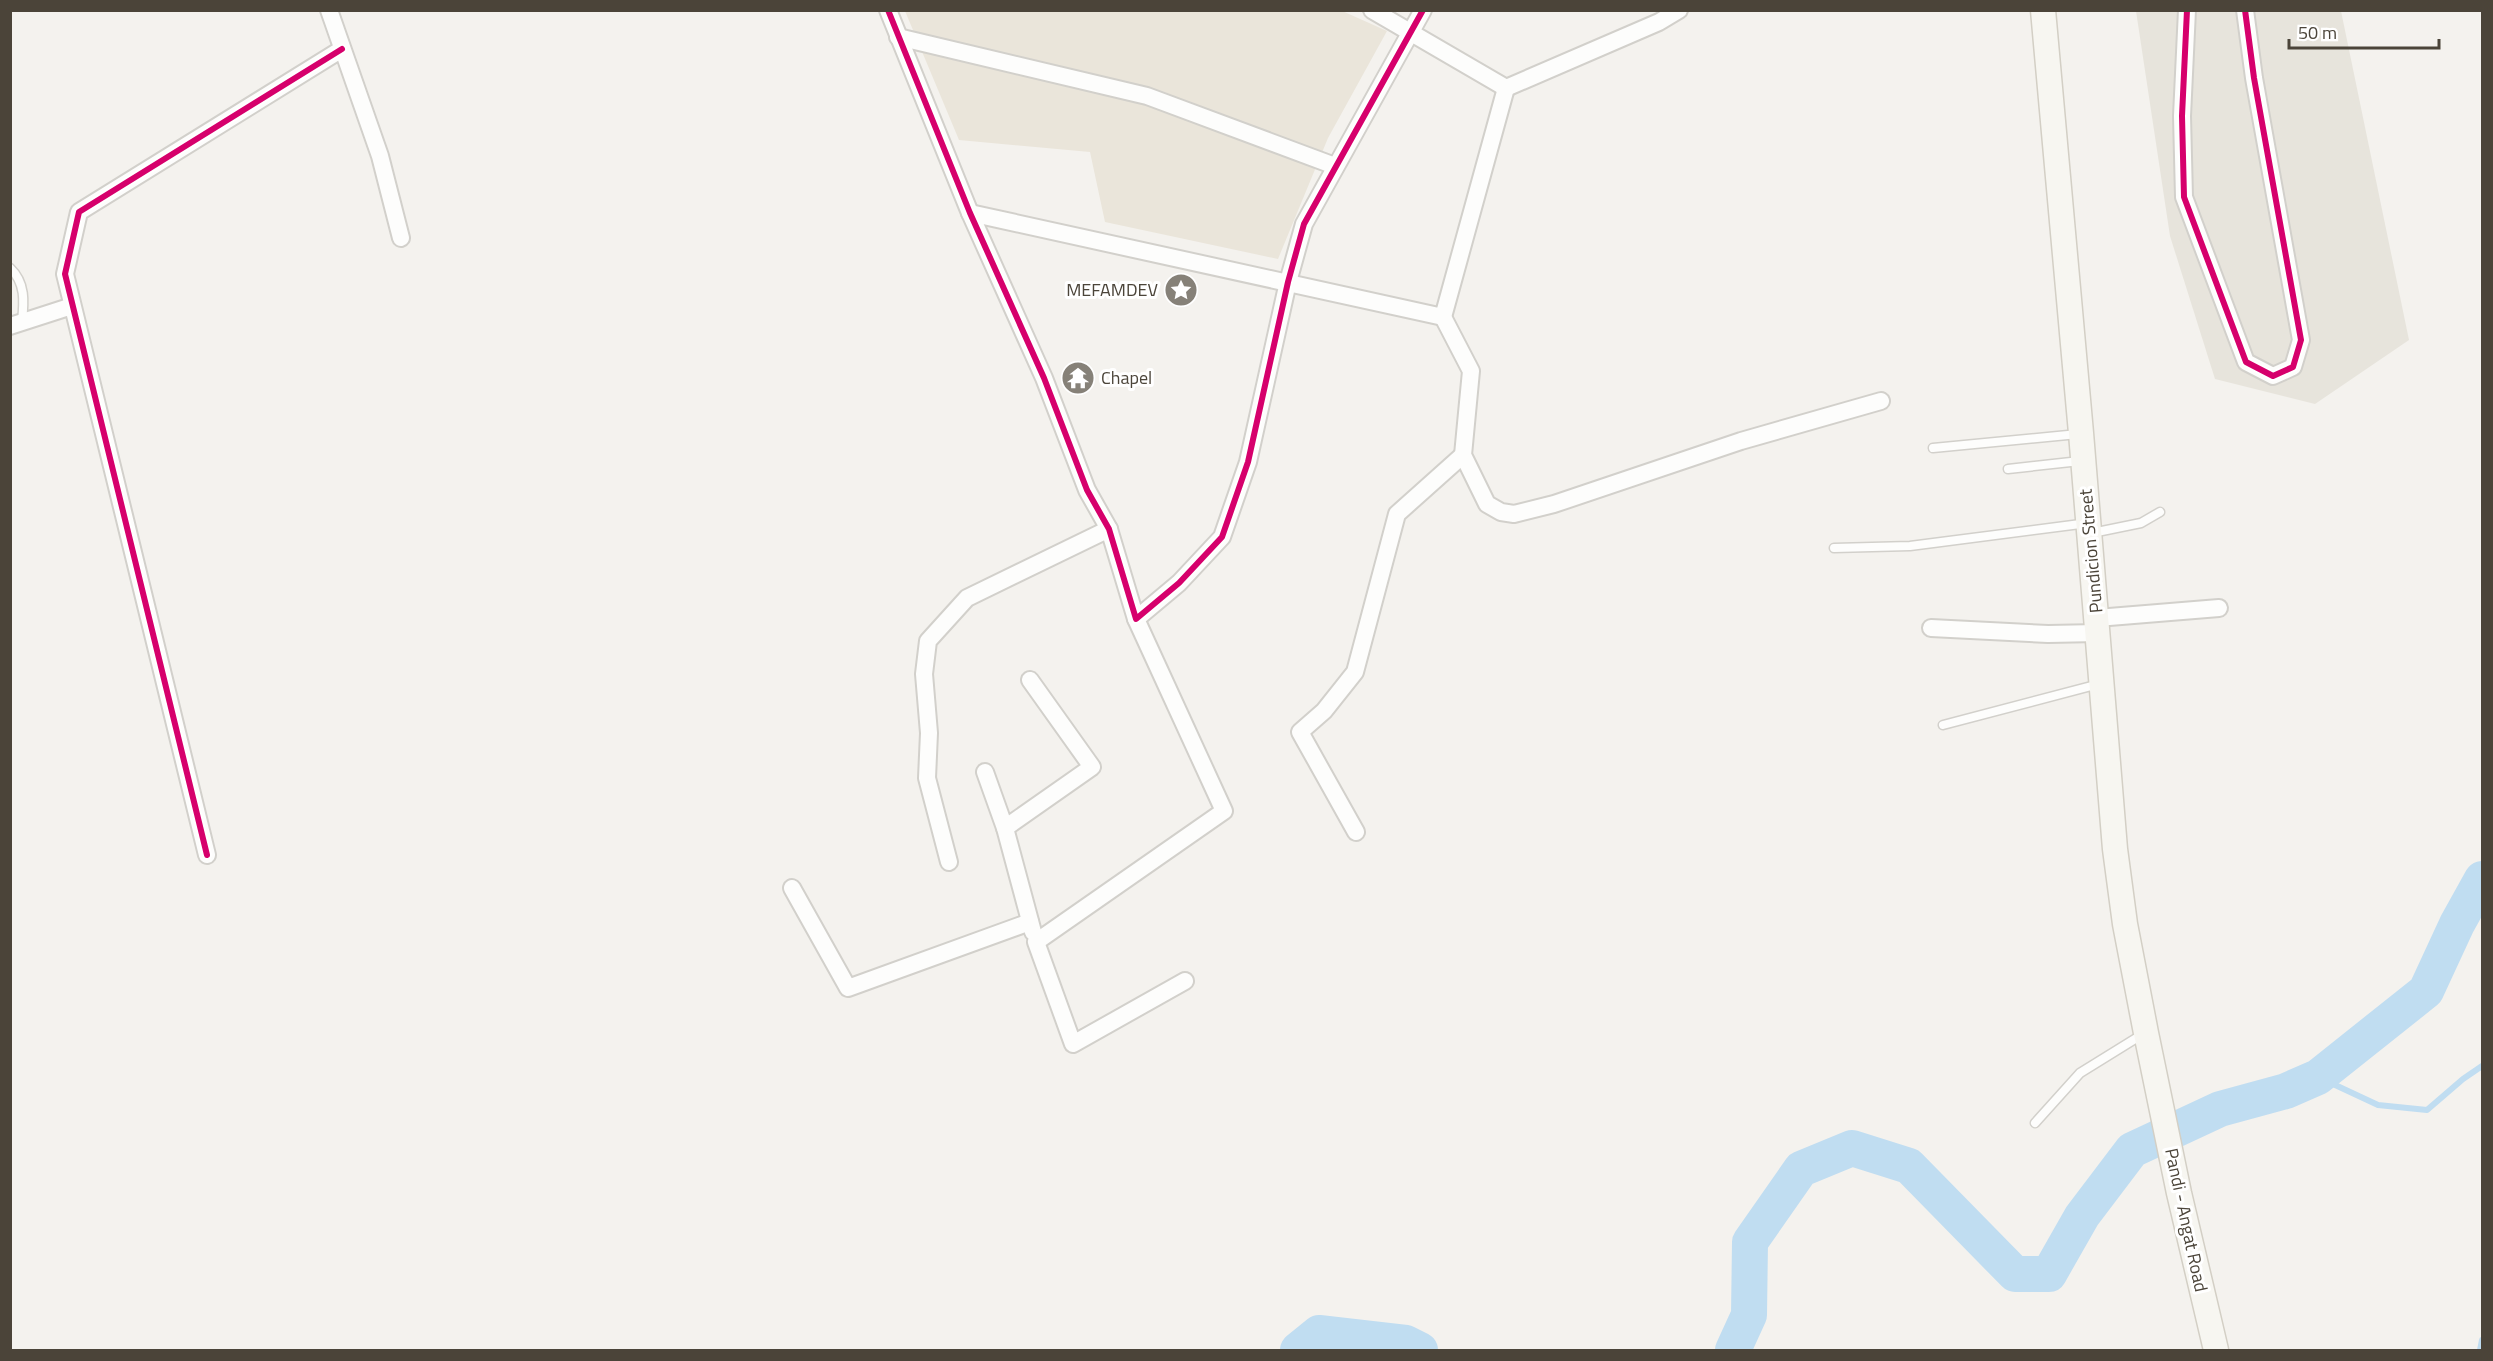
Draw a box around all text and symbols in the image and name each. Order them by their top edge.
scale bar [2289,12,2439,50]
text: 50 m [2298,19,2337,46]
place icon: MEFAMDEV [1163,272,1199,308]
place label: MEFAMDEV [1066,276,1159,303]
temple icon: Chapel [1060,360,1096,396]
place label: Chapel [1101,364,1152,391]
street label: Pundicion Street [2072,487,2109,614]
street label: Pandi - Angat Road [2158,1145,2215,1294]

